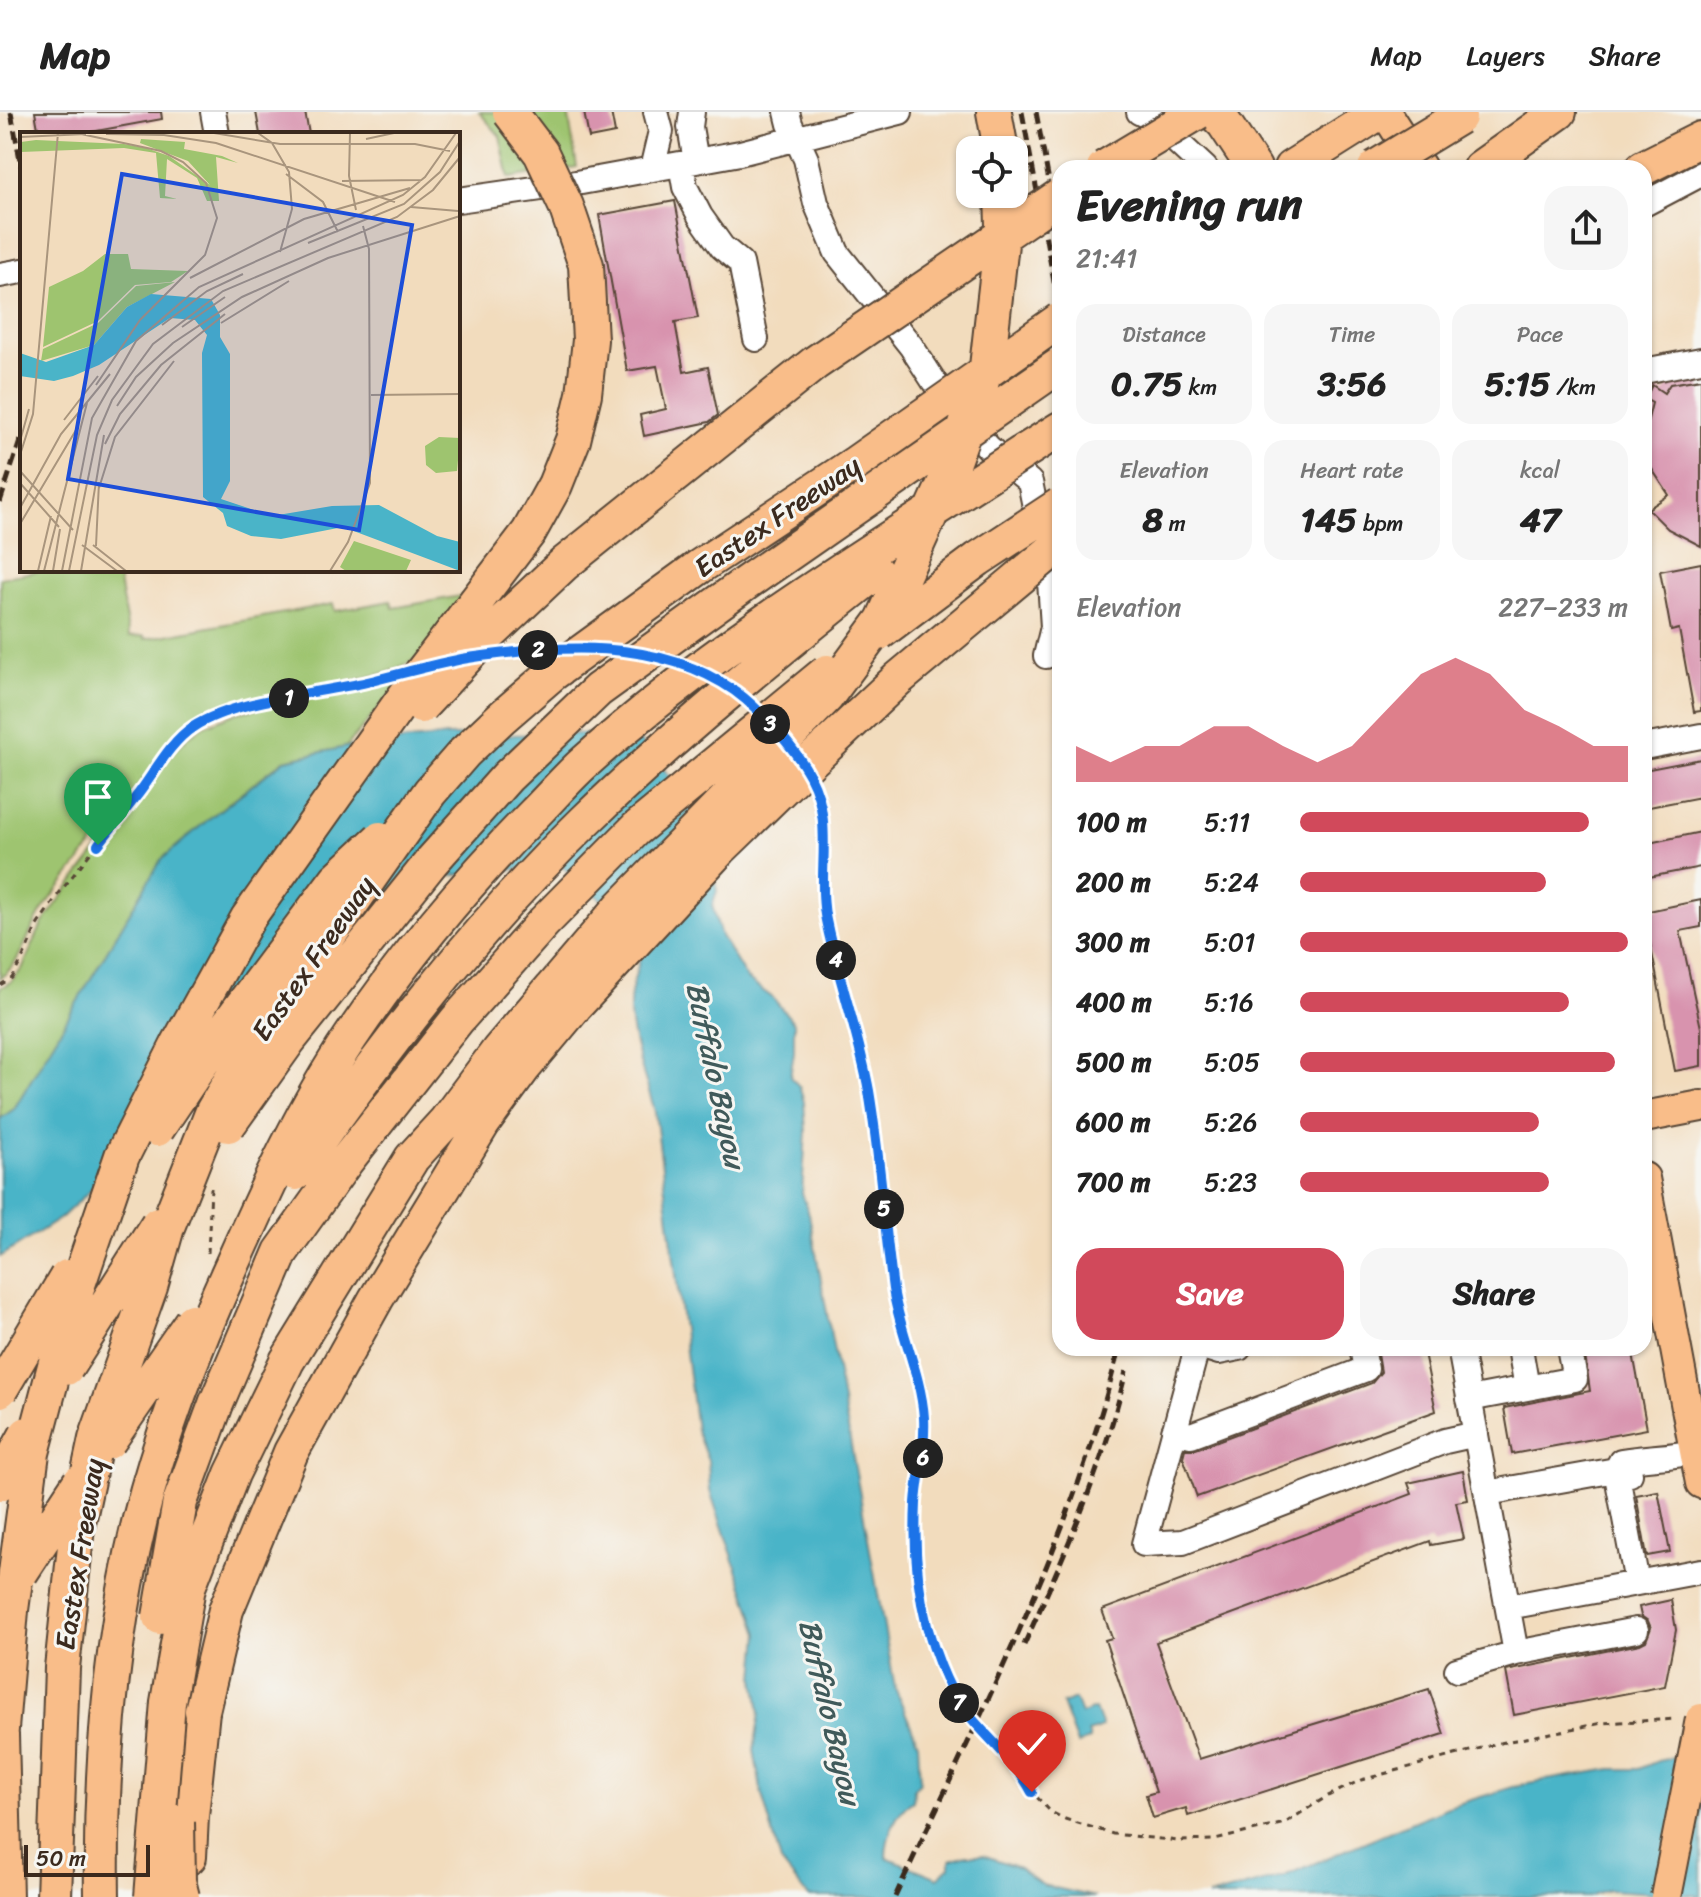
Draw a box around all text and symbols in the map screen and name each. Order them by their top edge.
text: Map [40,22,110,89]
text: Map [1370,31,1422,80]
text: Layers [1466,31,1545,80]
text: Share [1589,31,1661,80]
inset map [20,132,460,572]
map controls [956,136,1028,208]
button: locate [956,136,1028,208]
text: Evening run [1076,166,1302,244]
button: share [1544,186,1628,270]
text: 21:41 [1076,235,1137,281]
text: Distance [1122,315,1206,354]
text: Time [1329,315,1375,354]
text: Pace [1517,315,1563,354]
text: 0.75 [1111,354,1183,414]
text: 3:56 [1317,354,1387,414]
text: 5:15 [1484,354,1551,414]
text: km [1183,368,1217,407]
text: /km [1551,368,1596,407]
street label: Eastex Freeway [684,442,872,591]
text: Elevation [1119,451,1209,490]
text: Heart rate [1300,451,1404,490]
text: kcal [1520,451,1560,490]
text: 8 [1142,490,1163,550]
text: 145 [1301,490,1357,550]
text: 47 [1520,490,1560,550]
text: m [1163,504,1186,543]
text: bpm [1357,504,1403,543]
text: Elevation [1076,584,1181,630]
text: 227–233 m [1498,584,1628,630]
pin: 2 [518,630,558,670]
text: 2 [532,630,544,669]
pin: 1 [269,678,309,718]
text: 1 [284,678,294,717]
pin: 3 [750,704,790,744]
text: 3 [764,704,776,743]
pin [64,763,132,845]
icon: arrive [76,775,120,819]
text: 100 m [1076,799,1147,845]
text: 5:11 [1204,799,1250,845]
text: 200 m [1076,859,1151,905]
text: 5:24 [1204,859,1259,905]
street label: Eastex Freeway [238,865,389,1051]
text: 300 m [1076,919,1150,965]
text: 5:01 [1204,919,1255,965]
pin: 4 [816,940,856,980]
text: 4 [829,940,843,979]
water label: Buffalo Bayou [670,977,763,1177]
text: 400 m [1076,979,1152,1025]
text: 5:16 [1204,979,1254,1025]
text: 500 m [1076,1039,1151,1085]
text: 5:05 [1204,1039,1260,1085]
text: 600 m [1076,1099,1150,1145]
text: 5:26 [1204,1099,1258,1145]
text: 700 m [1076,1159,1150,1205]
text: 5:23 [1204,1159,1257,1205]
pin: 5 [864,1189,904,1229]
text: 5 [877,1189,891,1228]
button: Save [1076,1248,1344,1340]
button: Share [1360,1248,1628,1340]
pin: 6 [903,1438,943,1478]
text: 6 [917,1438,929,1477]
street label: Eastex Freeway [40,1454,119,1653]
water label: Buffalo Bayou [782,1614,878,1814]
pin: 7 [939,1683,979,1723]
text: 7 [953,1683,965,1722]
pin [998,1710,1066,1792]
icon: check [1010,1722,1054,1766]
text: 50 m [36,1839,86,1878]
scale bar [24,1841,150,1877]

